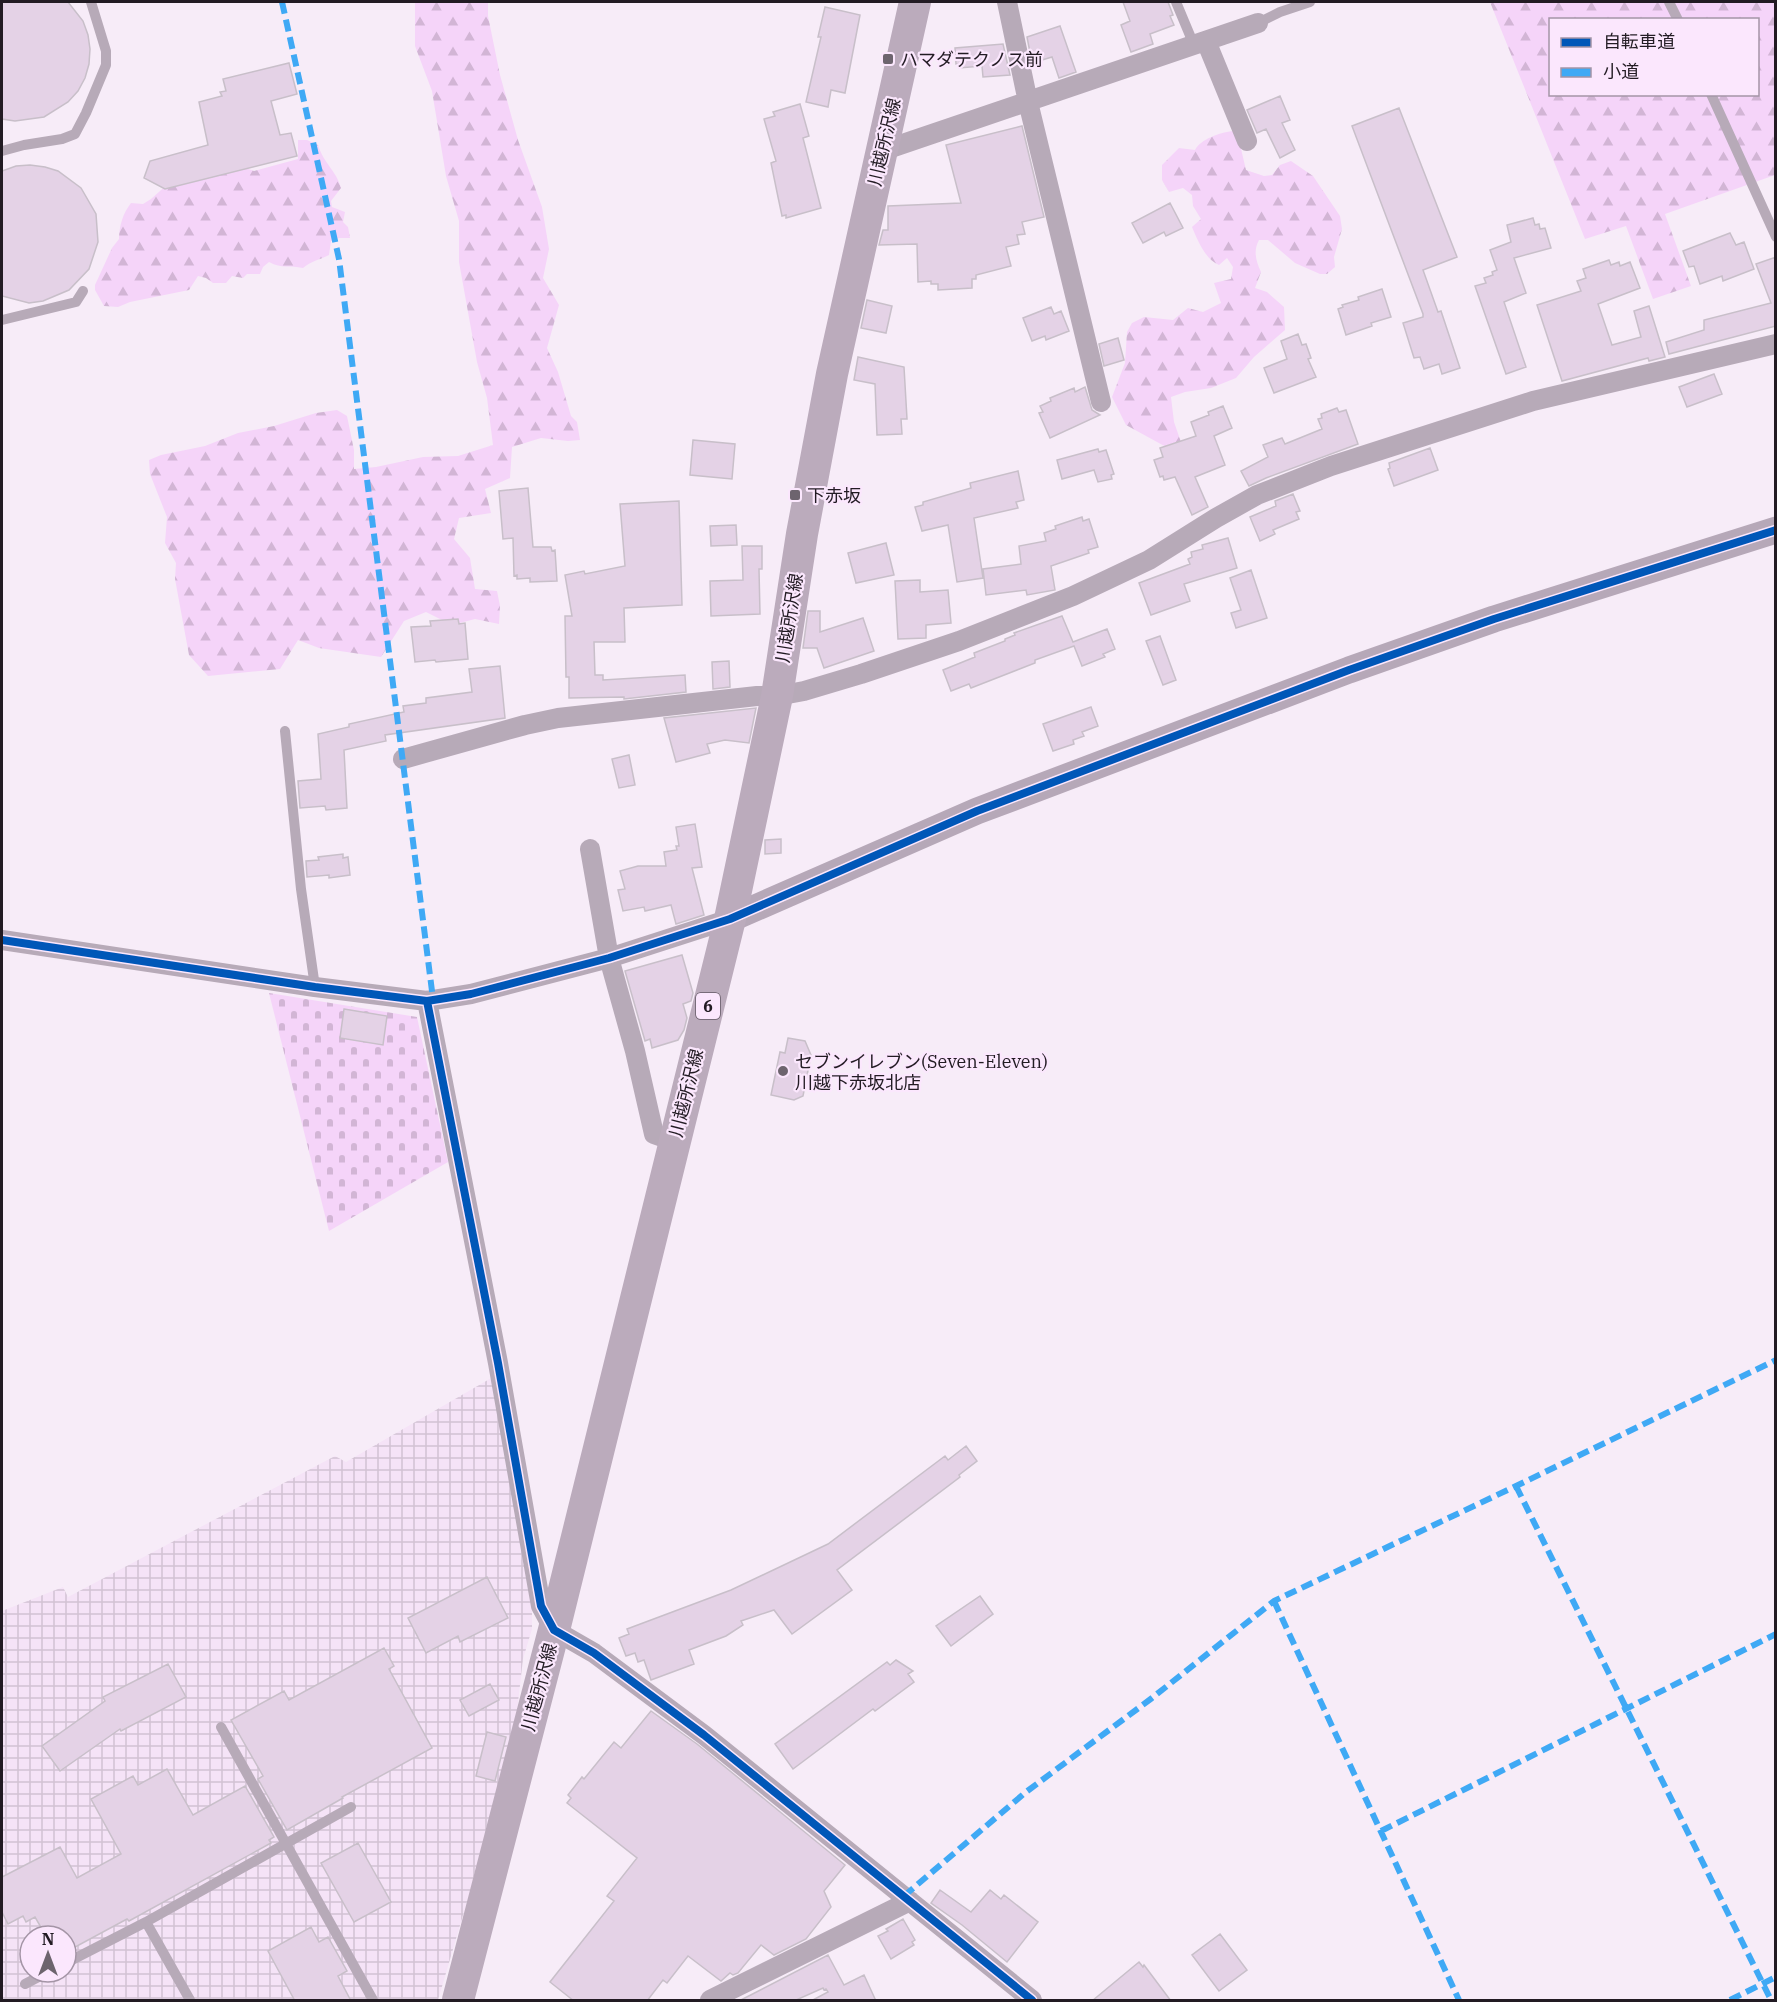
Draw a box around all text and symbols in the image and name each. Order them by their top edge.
legend [1549,18,1759,96]
text: 自転車道 [1603,30,1675,53]
place label: ハマダテクノス前 [900,48,1043,71]
marker: ハマダテクノス前 [881,52,895,66]
text: 小道 [1603,60,1639,83]
street label: 川越所沢線 [863,96,905,188]
place label: 下赤坂 [807,484,861,507]
marker: 下赤坂 [788,488,802,502]
street label: 川越所沢線 [771,572,807,664]
road number: 6 [696,993,720,1019]
street label: 川越所沢線 [664,1047,708,1139]
place label: セブンイレブン(Seven-Eleven) 川越下赤坂北店 [795,1050,1048,1094]
marker: セブンイレブン(Seven-Eleven) 川越下赤坂北店 [776,1064,790,1078]
street label: 川越所沢線 [516,1641,562,1733]
north arrow [18,1924,78,1984]
text: N [42,1929,54,1949]

